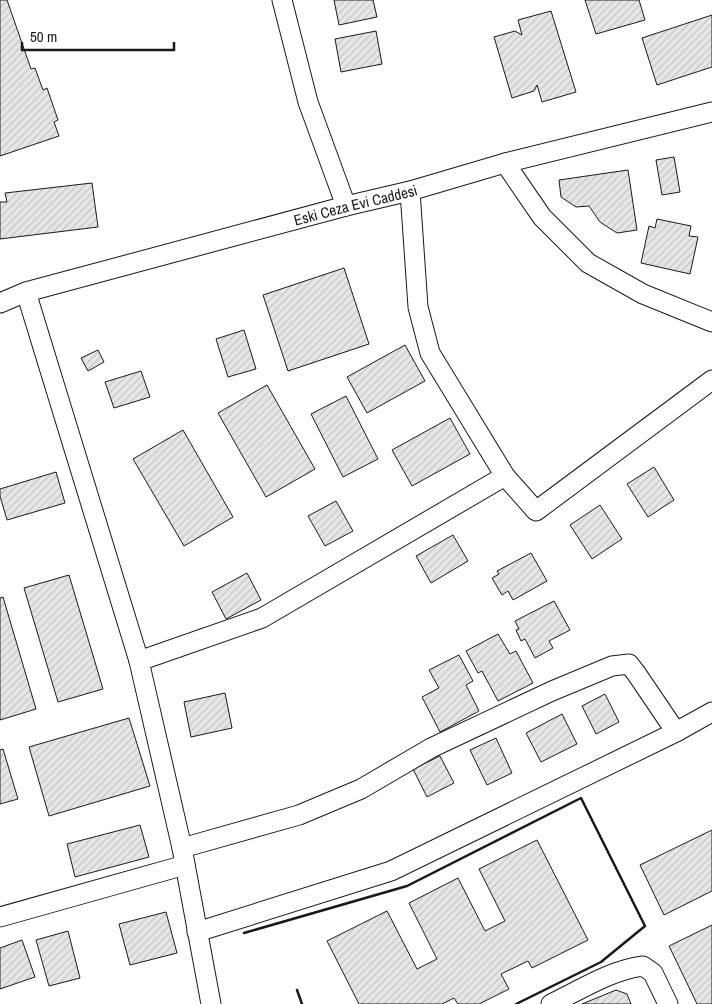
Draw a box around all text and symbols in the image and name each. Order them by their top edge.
scale bar [22,20,175,52]
text: 50 m [30,26,57,47]
street label: Eski Ceza Evi Caddesi [291,179,420,230]

